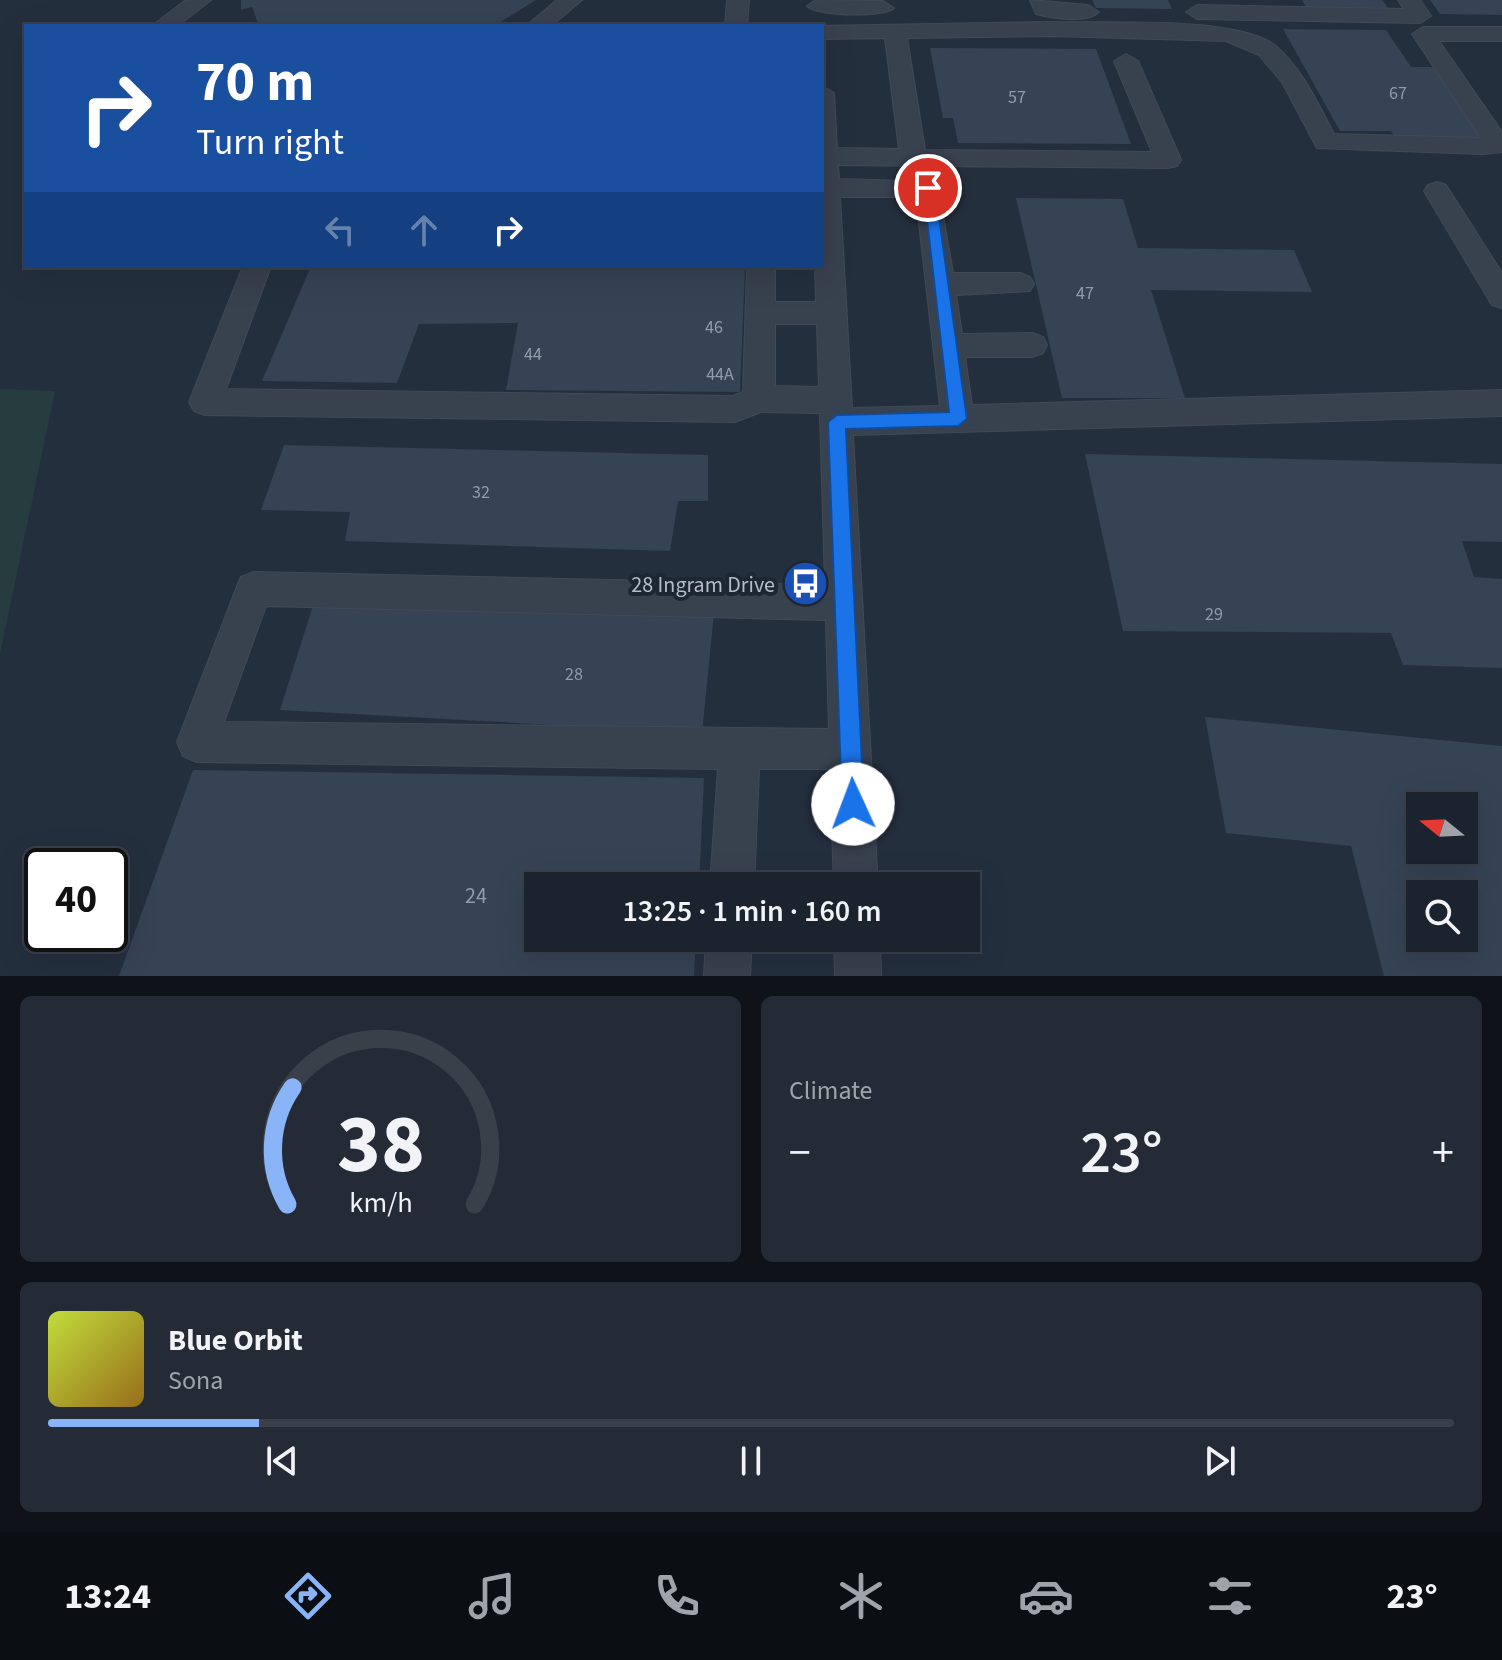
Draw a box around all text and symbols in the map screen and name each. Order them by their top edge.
text: 70 m [196,43,314,122]
icon: right [64,56,168,160]
house number: 67 [1389,81,1407,106]
house number: 57 [1008,85,1026,110]
text: Turn right [196,117,344,168]
pin [894,154,962,222]
icon: arrive [906,166,950,210]
icon: left [318,208,362,252]
icon: ahead [402,208,446,252]
icon: right [486,208,530,252]
house number: 47 [1076,281,1094,306]
house number: 46 [705,315,723,340]
house number: 44 [524,342,542,367]
house number: 44A [706,362,734,387]
house number: 32 [472,480,490,505]
bus stop icon: 28 Ingram Drive [782,560,830,608]
place label: 28 Ingram Drive [631,569,775,601]
house number: 29 [1205,602,1223,627]
house number: 28 [565,662,583,687]
position arrow [811,762,895,846]
north arrow [1406,792,1478,864]
map controls [1406,792,1478,952]
speed limit sign: 40 [24,848,128,952]
house number: 24 [465,880,487,912]
button: search [1406,880,1478,952]
text: 13:25 · 1 min · 160 m [622,890,882,933]
text: Climate [789,1072,873,1109]
text: 38 [337,1086,424,1204]
text: 23° [1080,1111,1163,1196]
text: − [789,1122,811,1185]
text: + [1432,1122,1454,1185]
text: km/h [349,1183,412,1223]
text: Blue Orbit [168,1319,303,1362]
text: Sona [168,1362,223,1399]
icon: previous [260,1439,304,1483]
icon: pause [729,1439,773,1483]
icon: next [1198,1439,1242,1483]
icon: directions [280,1568,336,1624]
icon: music [464,1568,520,1624]
icon: phone [649,1568,705,1624]
icon: climate [833,1568,889,1624]
icon: car [1018,1568,1074,1624]
icon: filters [1202,1568,1258,1624]
text: 13:24 [64,1571,151,1622]
text: 23° [1387,1571,1438,1622]

